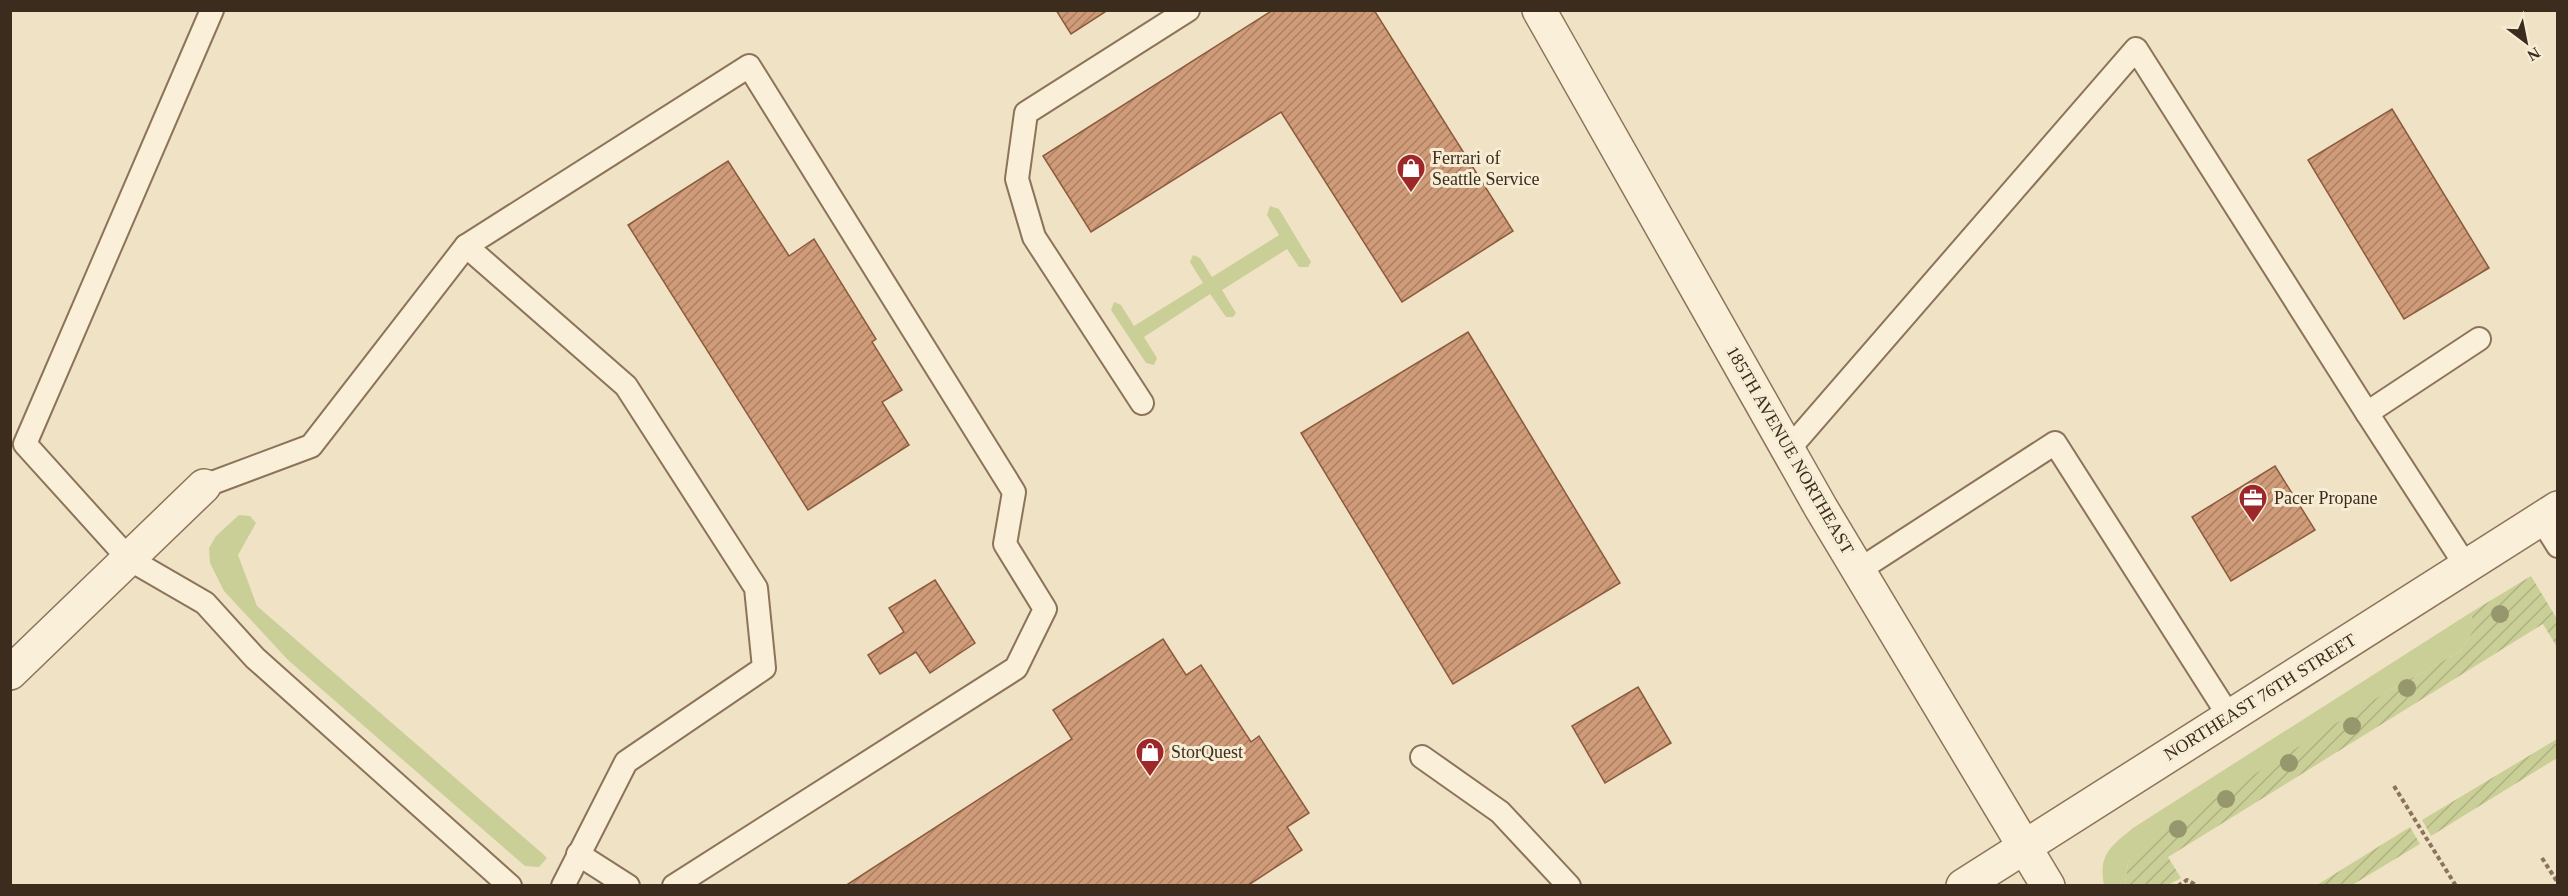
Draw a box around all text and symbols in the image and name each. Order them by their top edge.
north arrow [2496,12,2556,72]
text: N [2524,44,2543,65]
place label: Ferrari of Seattle Service [1432,148,1539,189]
shop icon: Ferrari of Seattle Service [1395,152,1427,194]
street label: 185TH AVENUE NORTHEAST [1722,343,1858,557]
office icon: Pacer Propane [2237,482,2269,524]
place label: Pacer Propane [2274,488,2377,508]
street label: NORTHEAST 76TH STREET [2160,630,2360,764]
shop icon: StorQuest [1134,736,1166,778]
place label: StorQuest [1171,742,1243,762]

